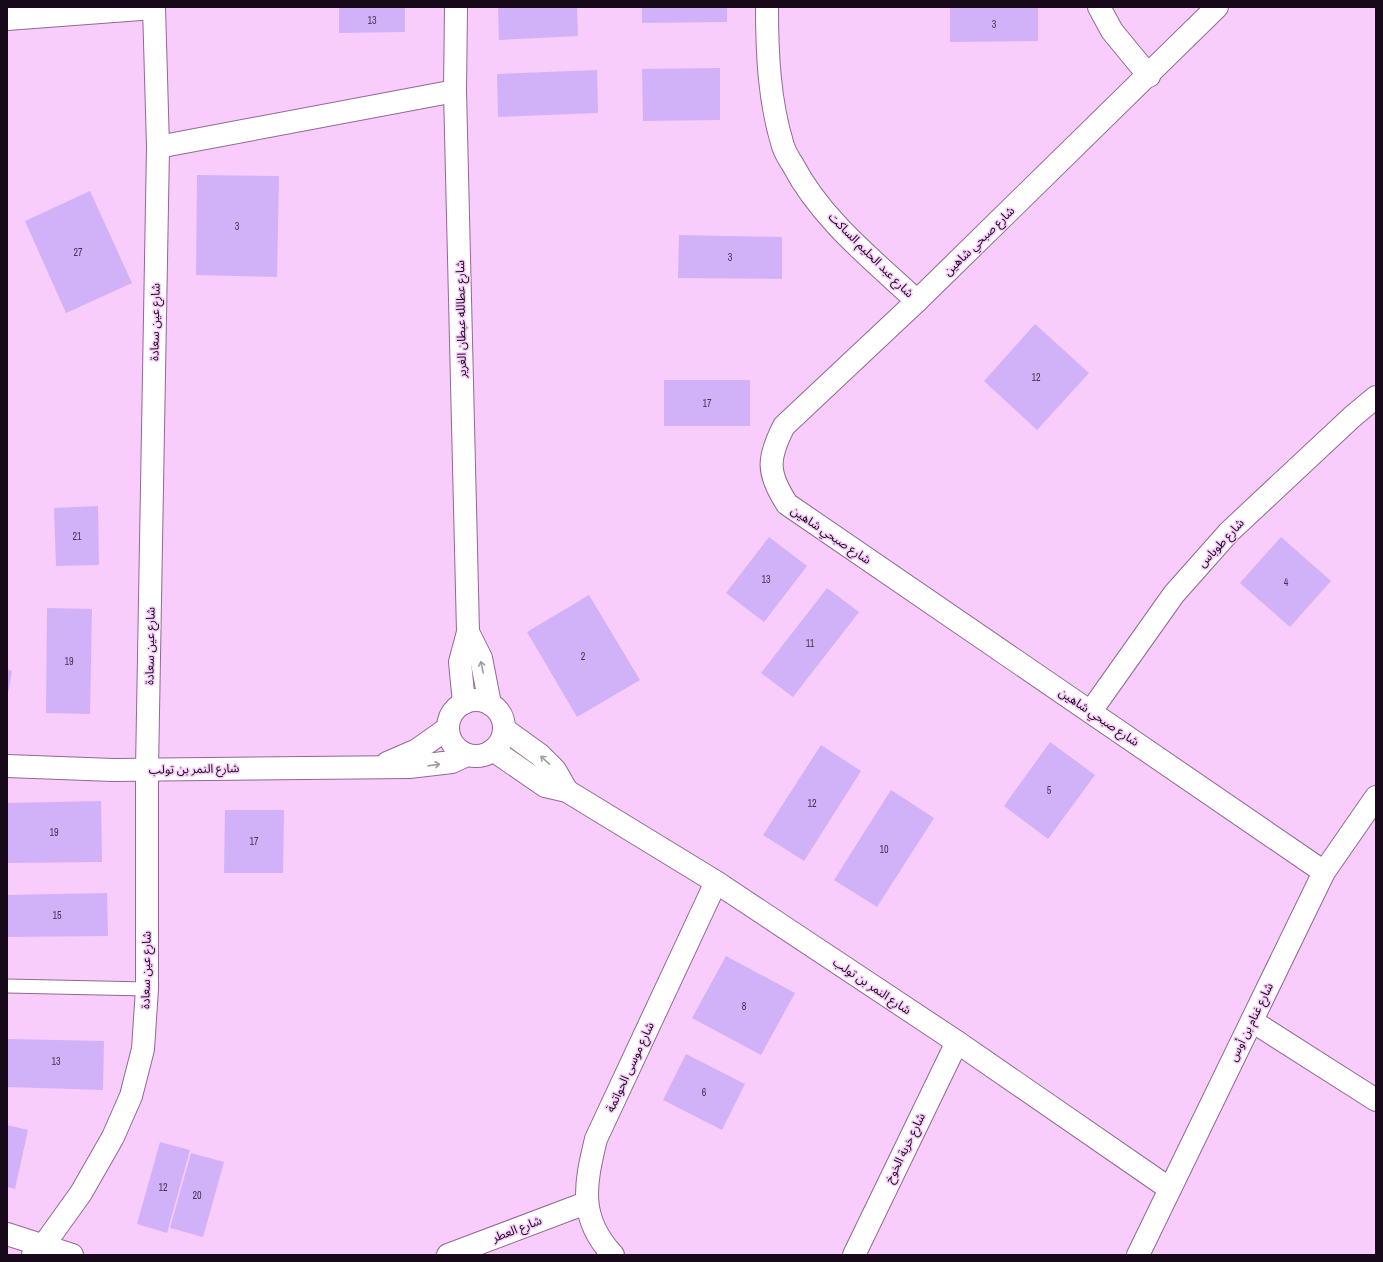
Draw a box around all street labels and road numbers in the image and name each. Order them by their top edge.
street label: شارع صبحي شاهين [940,203,1019,280]
street label: شارع عبد الحليم الساكت [824,209,917,302]
street label: شارع عطالله عبطان الغرير [452,260,471,379]
street label: شارع عين سعادة [146,283,165,361]
street label: شارع صبحي شاهين [787,502,874,569]
street label: شارع طوباس [1194,515,1248,571]
street label: شارع عين سعادة [141,607,160,685]
street label: شارع صبحي شاهين [1055,684,1142,751]
street label: شارع النمر بن تولب [148,760,240,779]
street label: شارع عين سعادة [137,931,156,1009]
street label: شارع النمر بن تولب [829,954,914,1019]
street label: شارع غنام بن أوس [1225,980,1278,1064]
street label: شارع موسى الحواتمة [602,1019,659,1115]
street label: شارع خربة الخوخ [881,1110,930,1186]
street label: شارع العطر [489,1212,544,1247]

